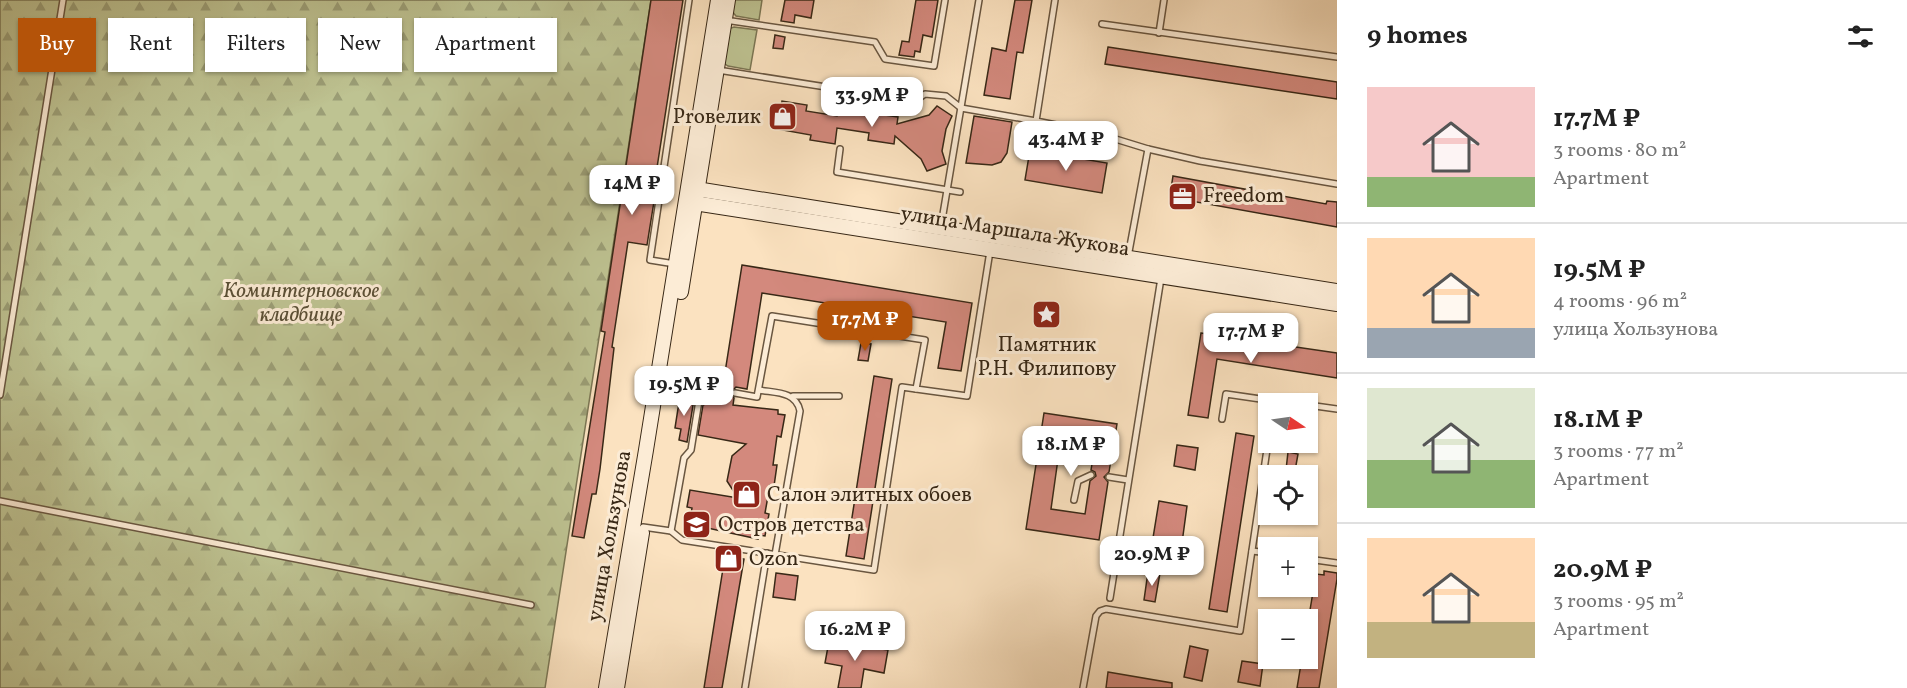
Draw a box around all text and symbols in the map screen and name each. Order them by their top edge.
chip: Buy [18,18,96,72]
chip: Rent [108,18,193,72]
chip: Filters [205,18,306,72]
chip: New [318,18,402,72]
chip: Apartment [414,18,557,72]
text: 9 homes [1367,18,1468,54]
icon: filters [1844,20,1877,53]
pin: 33.9M ₽ [817,77,927,128]
text: 33.9M ₽ [835,82,909,110]
shop icon: Proвелик [766,101,798,133]
text: 17.7M ₽ [1553,101,1640,137]
place label: Proвелик [673,103,761,132]
icon: home [1415,111,1487,183]
pin: 43.4M ₽ [1011,121,1121,172]
text: 43.4M ₽ [1028,126,1104,154]
text: 3 rooms · 80 m² [1553,137,1686,165]
pin: 14M ₽ [590,165,674,216]
text: Apartment [1553,165,1649,193]
text: 14M ₽ [603,170,661,198]
office icon: Freedom [1166,180,1198,212]
place label: Freedom [1203,182,1284,211]
street label: улица Маршала Жукова [898,200,1132,264]
text: 19.5M ₽ [1553,252,1646,288]
icon: home [1415,262,1487,334]
park label: Коминтерновское кладбище [223,277,379,330]
text: 4 rooms · 96 m² [1553,288,1687,316]
place icon: Памятник Р.Н. Филипову [1031,298,1063,330]
pin: 17.7M ₽ [810,301,920,352]
text: 17.7M ₽ [831,306,899,334]
pin: 17.7M ₽ [1196,313,1306,364]
text: улица Хользунова [1553,316,1718,344]
text: 17.7M ₽ [1217,318,1285,346]
place label: Памятник Р.Н. Филипову [978,331,1117,384]
pin: 19.5M ₽ [629,366,739,417]
text: 19.5M ₽ [648,371,720,399]
north arrow [1258,393,1318,453]
map controls [1258,393,1318,669]
text: 18.1M ₽ [1553,402,1643,438]
icon: home [1415,412,1487,484]
pin: 18.1M ₽ [1016,426,1126,477]
text: 18.1M ₽ [1036,431,1106,459]
text: 3 rooms · 77 m² [1553,438,1684,466]
street label: улица Хользунова [581,448,639,624]
button: locate [1258,465,1318,525]
text: Apartment [1553,466,1649,494]
shop icon: Салон элитных обоев [730,479,762,511]
place label: Салон элитных обоев [767,481,972,510]
school or university icon: Остров детства [681,509,713,541]
place label: Остров детства [718,511,865,540]
pin: 20.9M ₽ [1097,536,1207,587]
button: + [1258,537,1318,597]
text: 20.9M ₽ [1114,541,1190,569]
shop icon: Ozon [712,543,744,575]
place label: Ozon [749,545,799,574]
text: 20.9M ₽ [1553,552,1652,588]
icon: home [1415,562,1487,634]
text: 3 rooms · 95 m² [1553,588,1684,616]
button: − [1258,609,1318,669]
pin: 16.2M ₽ [800,611,910,662]
text: 16.2M ₽ [819,616,891,644]
text: Apartment [1553,616,1649,644]

